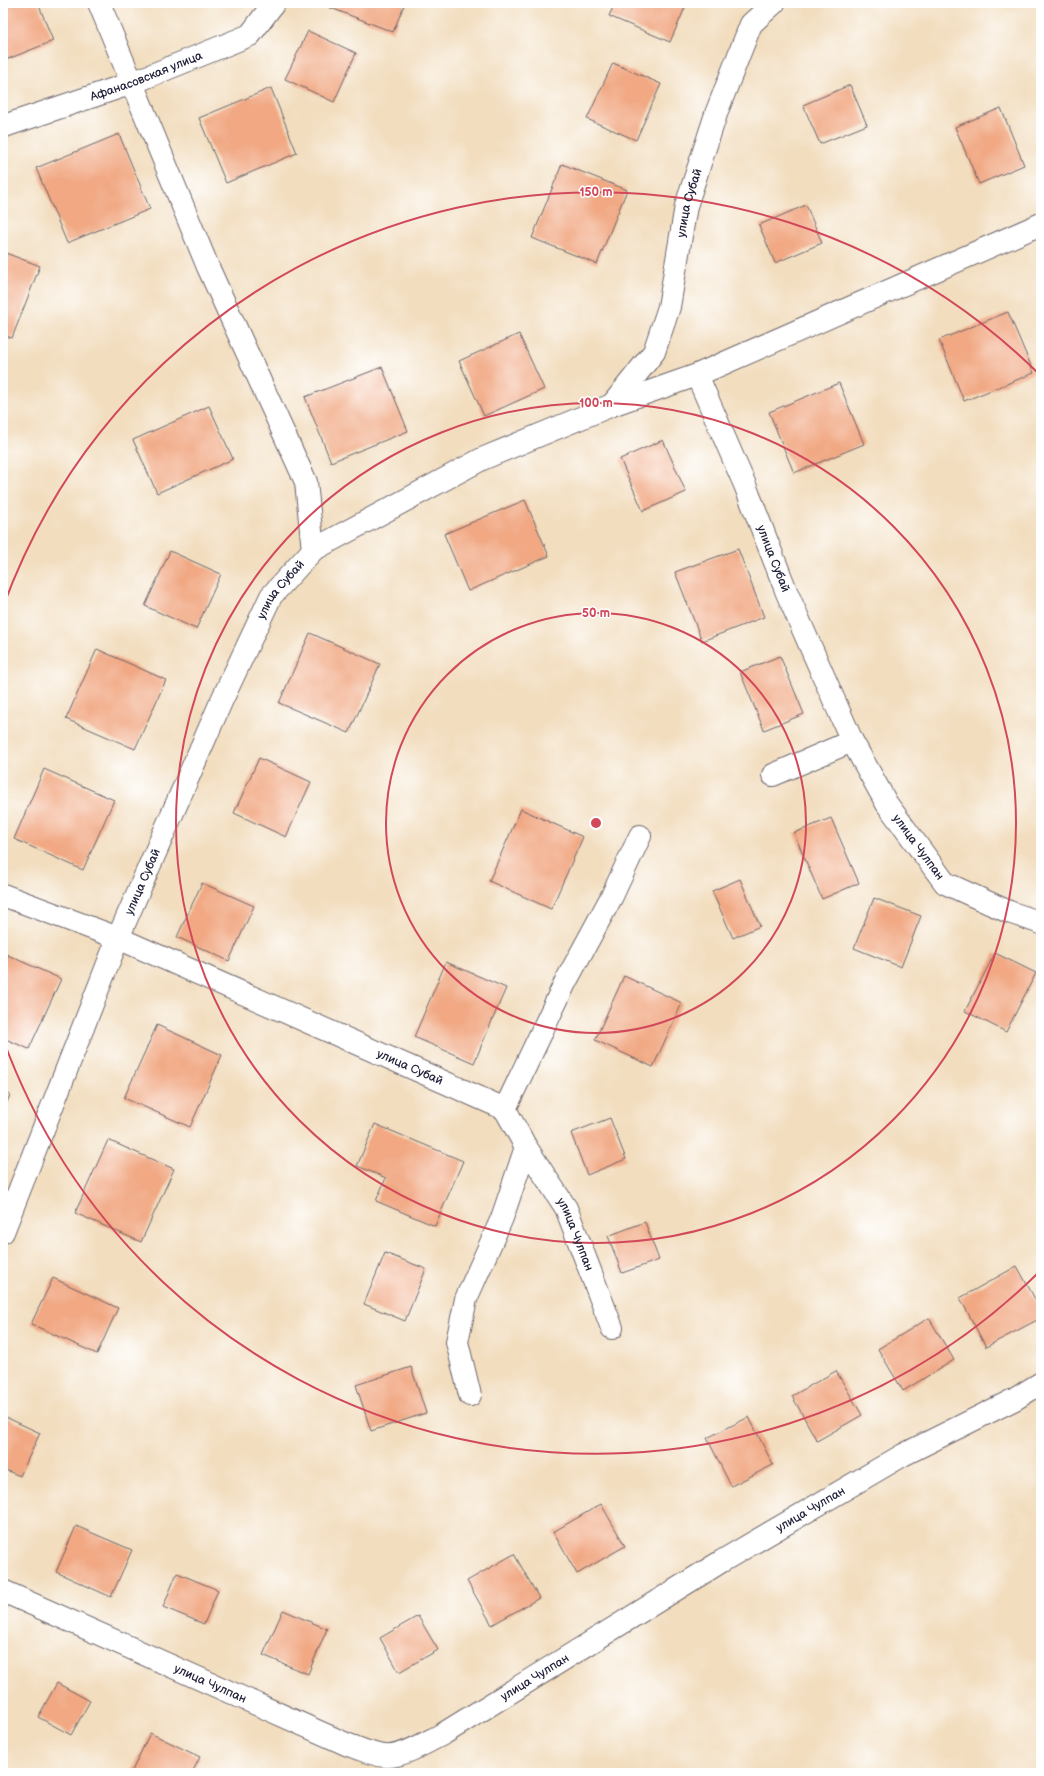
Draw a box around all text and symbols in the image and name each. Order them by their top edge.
street label: Афанасовская улица [87,48,205,104]
street label: улица Субай [673,167,705,239]
text: 150 m [580,185,612,200]
text: 100 m [579,396,613,411]
street label: улица Субай [754,523,793,594]
street label: улица Субай [254,557,308,622]
text: 50 m [582,606,610,621]
street label: улица Чулпан [890,811,948,883]
centre of rings [589,816,603,830]
street label: улица Субай [122,846,164,917]
street label: улица Субай [375,1046,445,1088]
street label: улица Чулпан [554,1195,597,1273]
street label: улица Чулпан [773,1483,848,1535]
street label: улица Чулпан [498,1650,572,1704]
street label: улица Чулпан [172,1661,249,1706]

